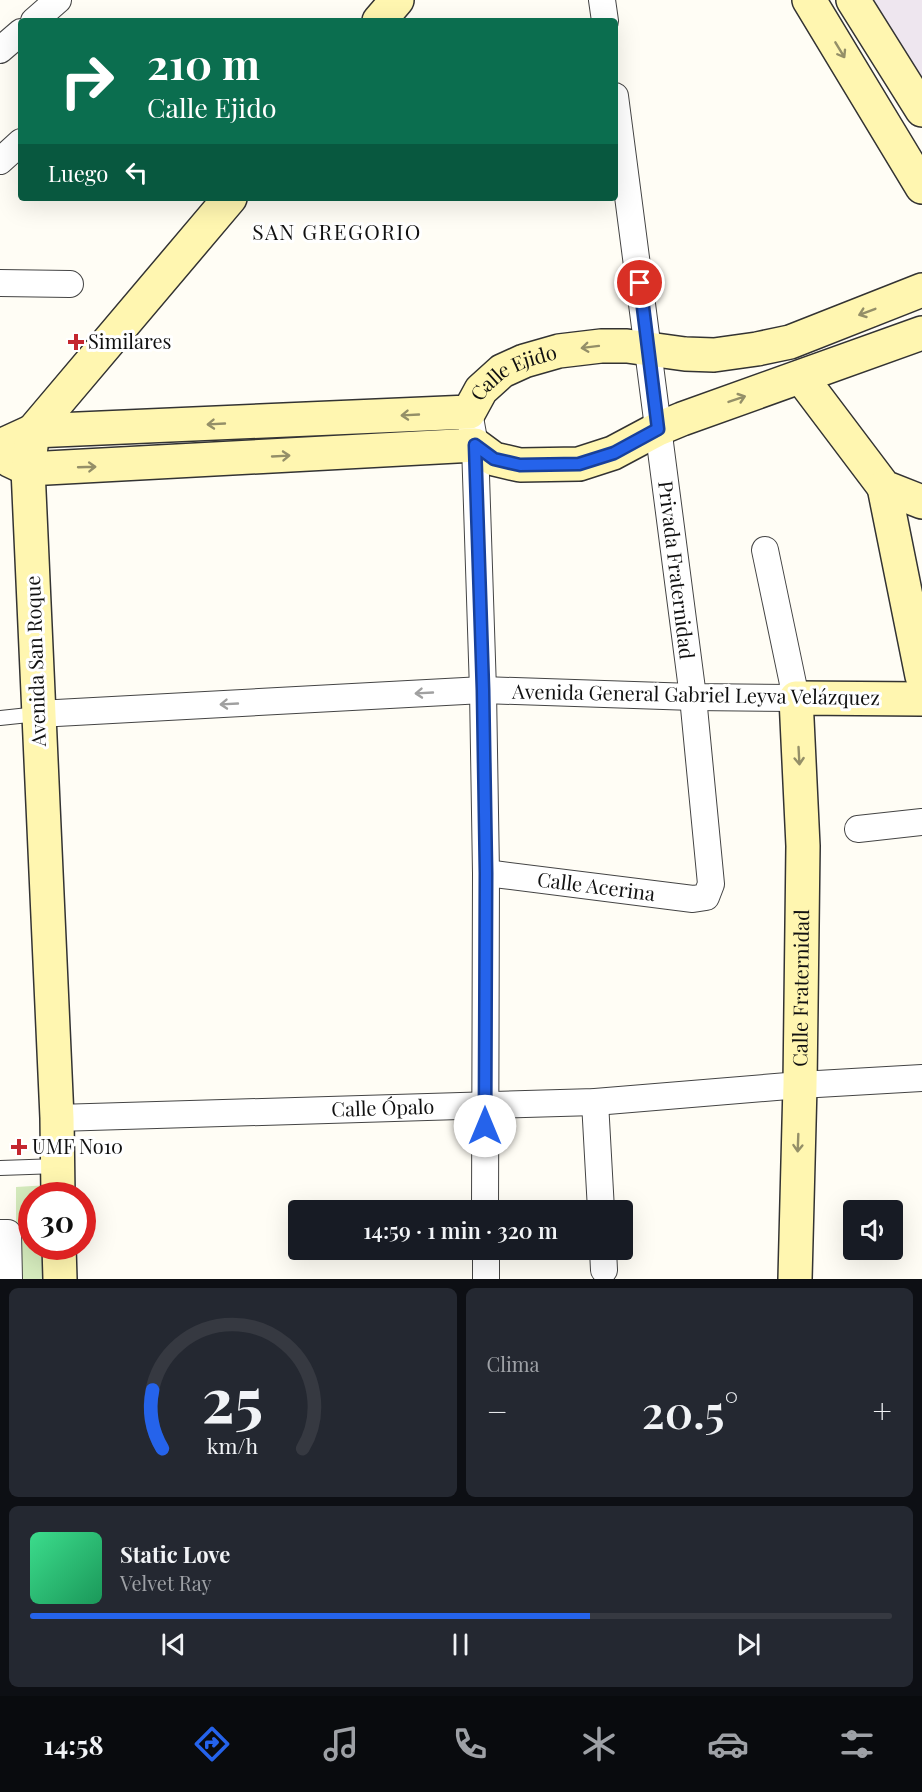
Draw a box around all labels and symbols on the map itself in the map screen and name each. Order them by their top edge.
one-way arrow [834,41,846,58]
district label: SAN GREGORIO [252,217,422,245]
pin [614,257,665,308]
one-way arrow [859,307,877,318]
place label: Similares [88,327,172,354]
marker: Similares [69,335,83,349]
street label: Calle Ejido [463,337,559,405]
one-way arrow [581,342,601,353]
one-way arrow [727,393,746,404]
one-way arrow [401,409,421,420]
one-way arrow [206,418,226,429]
one-way arrow [271,450,291,461]
one-way arrow [76,461,96,472]
street label: Privada Fraternidad [653,479,702,661]
street label: Avenida San Roque [18,575,51,748]
street label: Avenida General Gabriel Leyva Velázquez [511,677,880,710]
one-way arrow [415,688,435,699]
one-way arrow [220,698,240,709]
one-way arrow [793,746,804,765]
street label: Calle Acerina [536,865,657,906]
street label: Calle Fraternidad [785,909,814,1067]
street label: Calle Ópalo [331,1092,435,1122]
position arrow [453,1094,517,1158]
place label: UMF No10 [32,1132,123,1159]
one-way arrow [793,1133,804,1153]
marker: UMF No10 [10,1138,28,1156]
speed limit sign: 30 [18,1182,96,1260]

